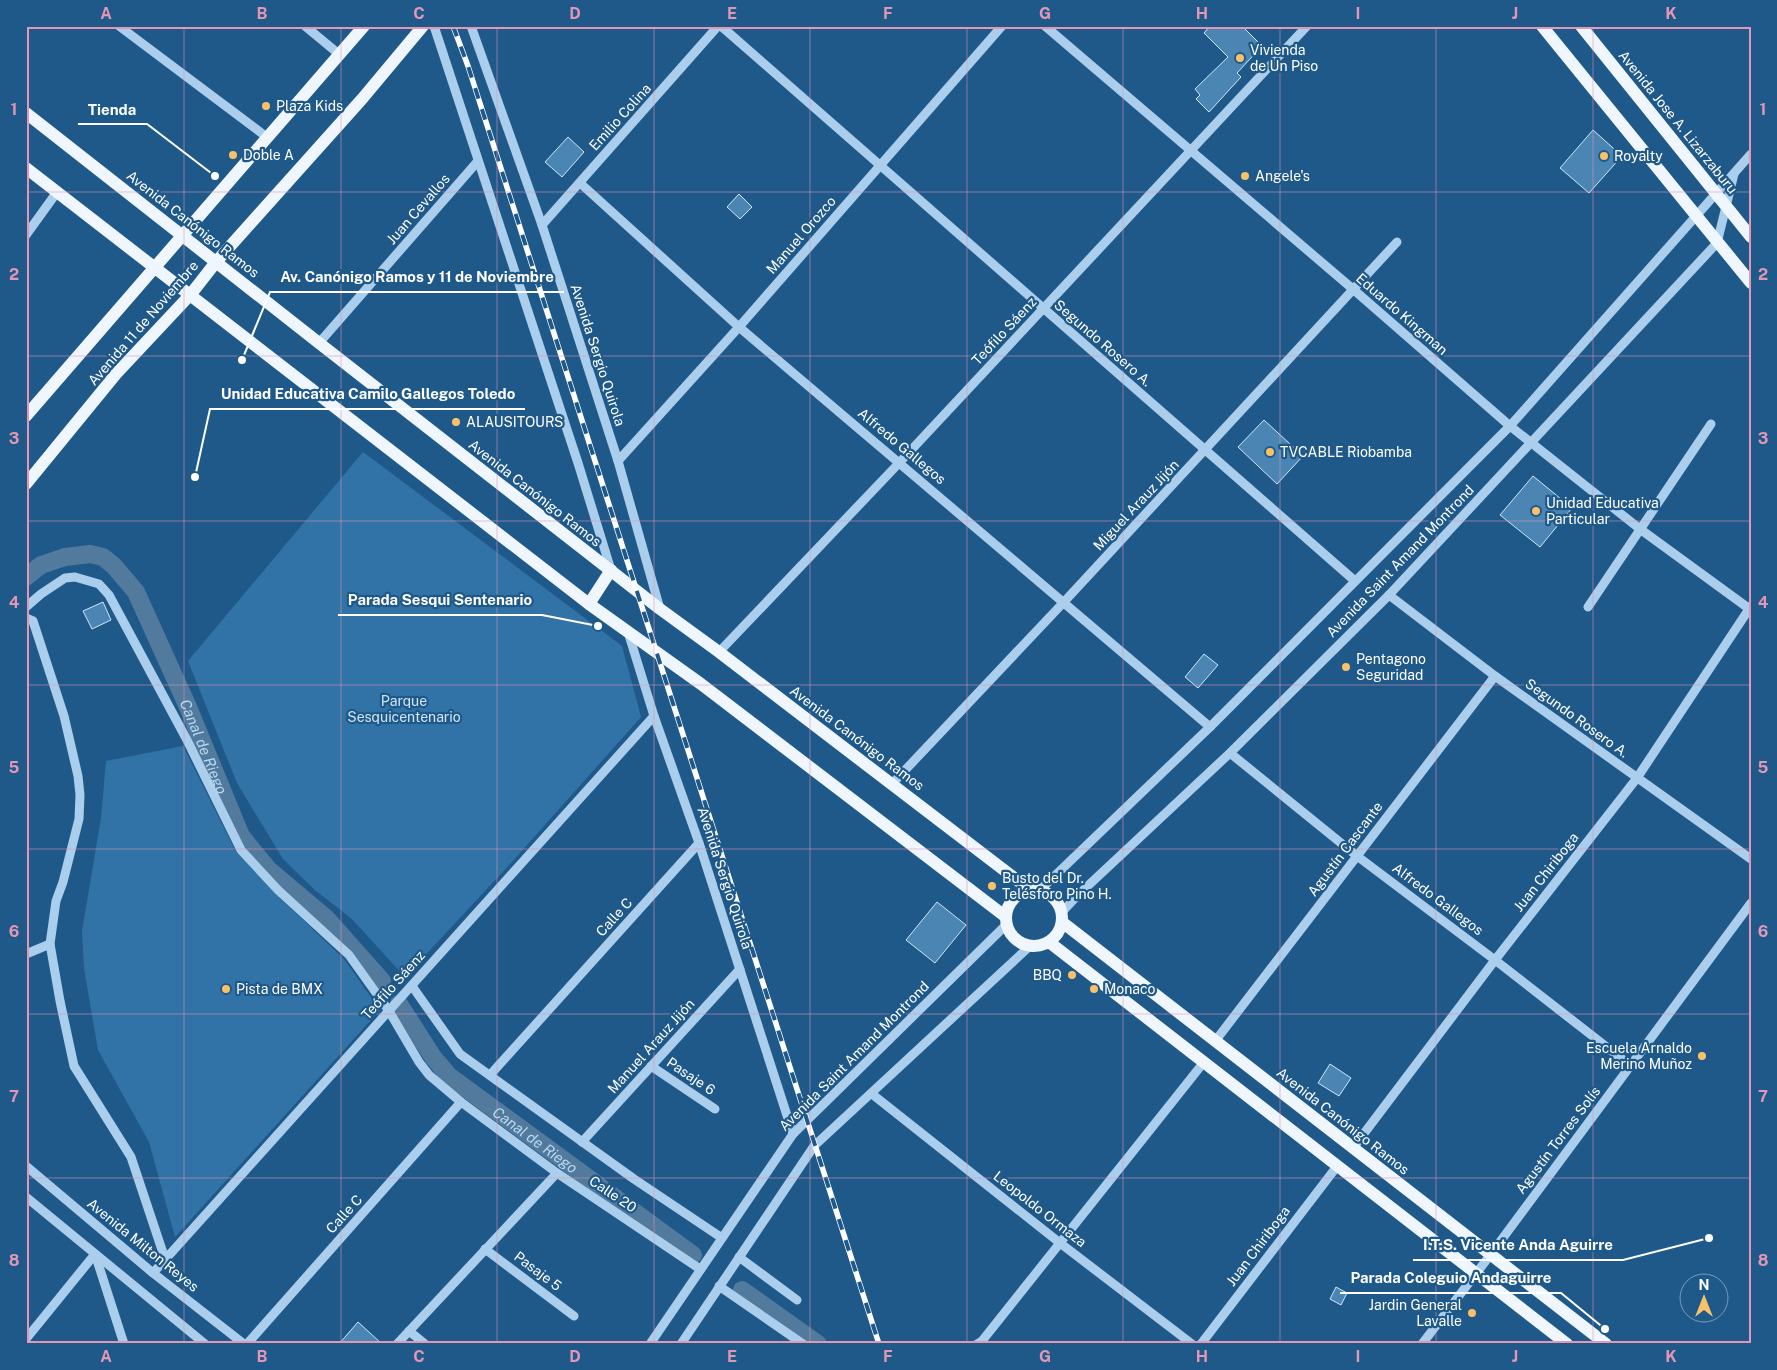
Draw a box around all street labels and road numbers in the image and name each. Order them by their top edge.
street label: Avenida Jose A. Lizarzaburu [1615,47,1741,197]
street label: Emilio Colina [586,80,654,154]
street label: Avenida Canónigo Ramos [124,167,262,281]
street label: Juan Cevallos [383,171,453,247]
street label: Manuel Orozco [763,193,839,277]
street label: Avenida 11 de Noviembre [85,257,201,388]
street label: Eduardo Kingman [1353,270,1451,358]
street label: Avenida Sergio Quirola [567,282,629,428]
street label: Teófilo Sáenz [969,294,1040,368]
street label: Segundo Rosero A. [1051,296,1155,390]
street label: Alfredo Gallegos [855,405,949,487]
street label: Avenida Canónigo Ramos [466,436,604,550]
street label: Miguel Arauz Jijón [1090,456,1182,554]
street label: Avenida Saint Amand Montrond [1323,482,1477,640]
street label: Segundo Rosero A. [1522,675,1632,761]
street label: Avenida Canónigo Ramos [787,682,927,794]
street label: Agustín Cascante [1304,799,1386,899]
street label: Avenida Sergio Quirola [694,805,756,951]
street label: Juan Chiriboga [1510,829,1582,915]
street label: Alfredo Gallegos [1389,860,1487,938]
street label: Calle C [593,895,635,939]
street label: Teófilo Sáenz [358,947,428,1023]
street label: Avenida Saint Amand Montrond [776,978,932,1134]
street label: Manuel Arauz Jijón [604,995,698,1097]
street label: Pasaje 6 [664,1054,718,1098]
street label: Avenida Canónigo Ramos [1274,1064,1412,1178]
street label: Agustín Torres Solís [1512,1083,1604,1197]
street label: Leopoldo Ormaza [990,1168,1090,1250]
street label: Calle 20 [586,1172,640,1216]
street label: Calle C [323,1192,365,1236]
street label: Avenida Milton Reyes [84,1195,202,1295]
street label: Juan Chiriboga [1223,1203,1293,1289]
street label: Pasaje 5 [511,1248,565,1294]

